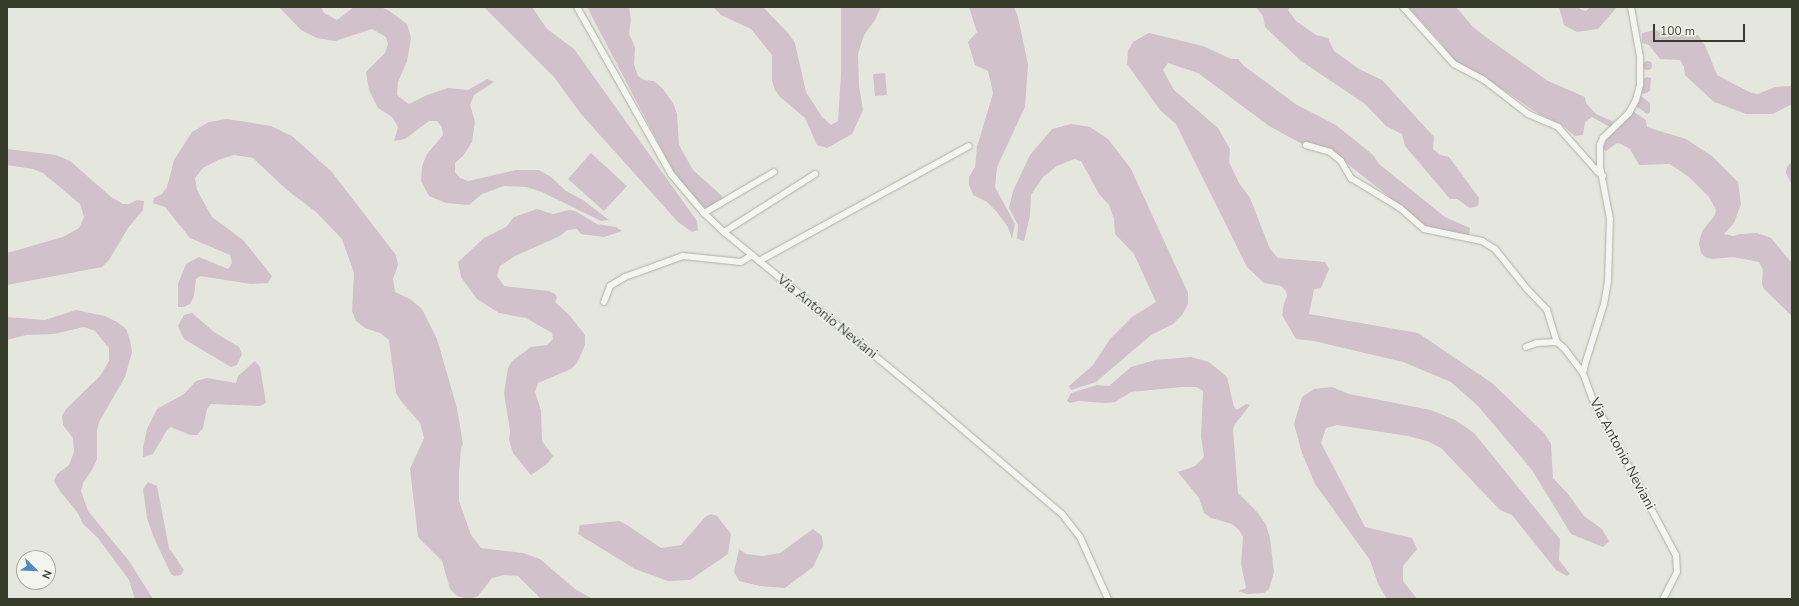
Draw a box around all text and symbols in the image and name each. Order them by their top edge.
scale bar [1655,16,1747,42]
text: 100 m [1660,23,1695,39]
street label: Via Antonio Neviani [774,271,880,363]
street label: Via Antonio Neviani [1585,395,1659,513]
north arrow [16,550,56,590]
text: N [38,568,55,581]

